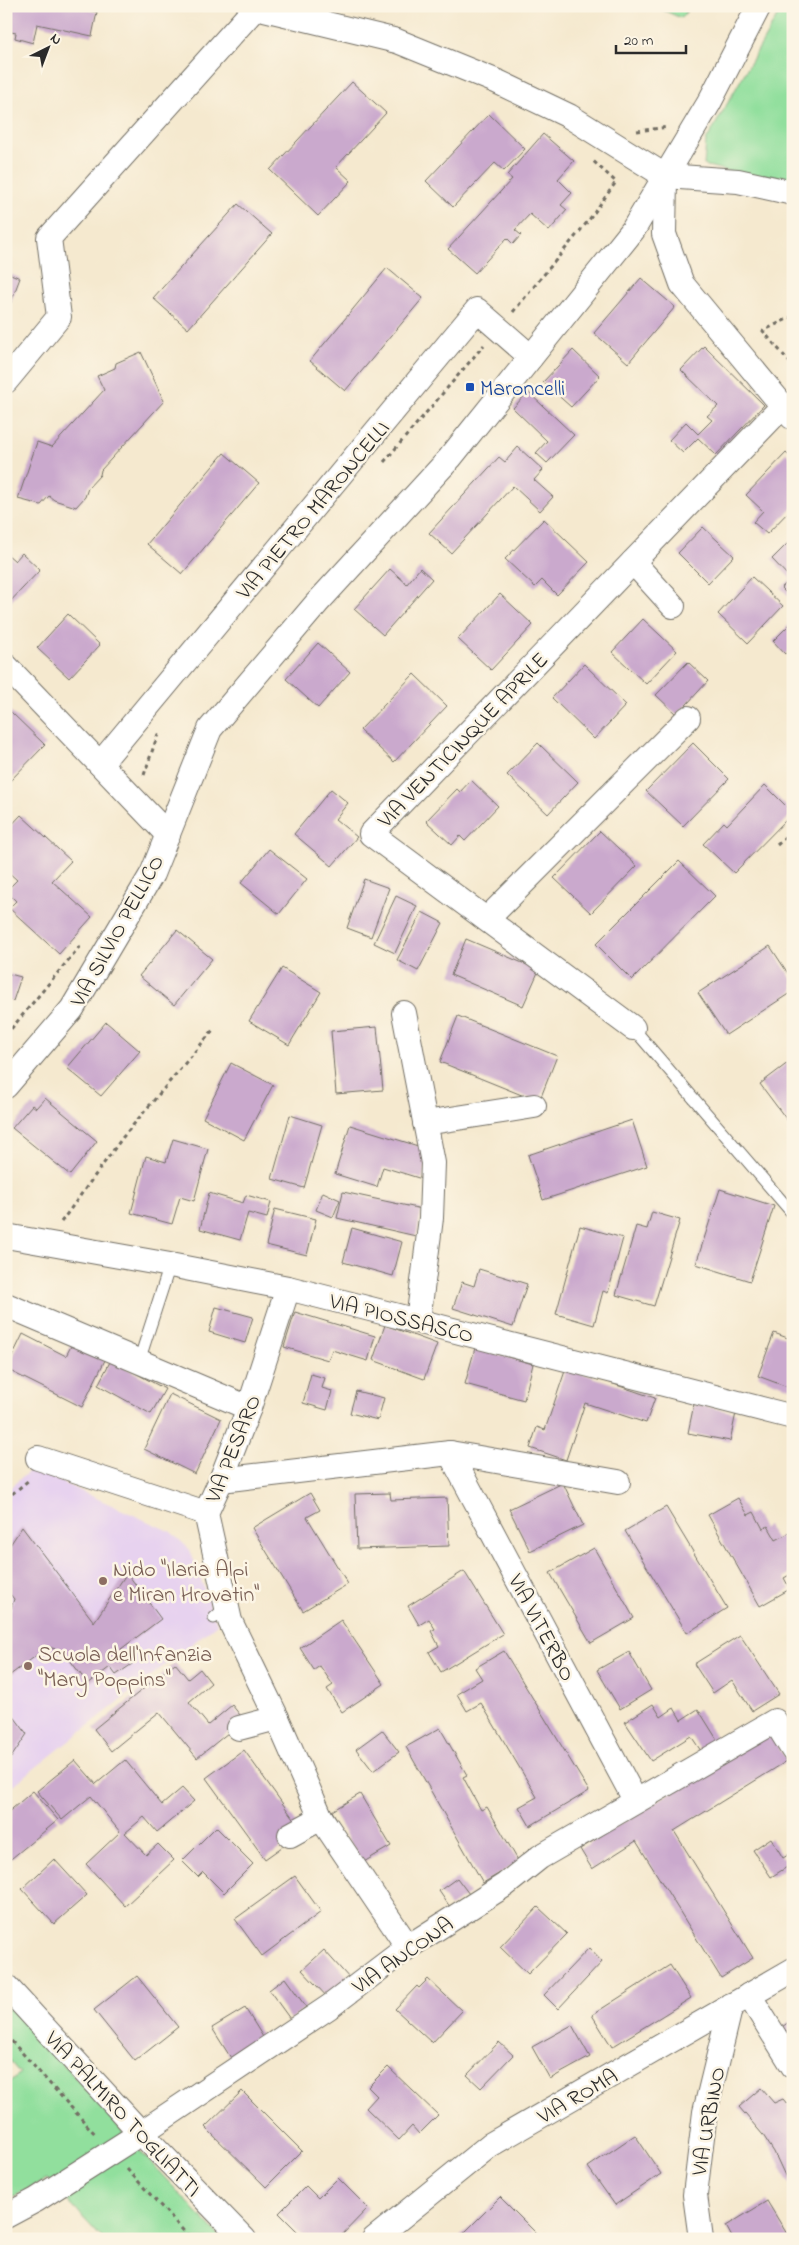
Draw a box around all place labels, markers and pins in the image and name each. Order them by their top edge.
place label: Maroncelli [480,374,565,406]
marker: Maroncelli [464,381,476,393]
place label: Nido "Ilaria Alpi e Miran Hrovatin" [113,1555,260,1612]
marker: Nido "Ilaria Alpi e Miran Hrovatin" [97,1575,109,1587]
place label: Scuola dell'Infanzia "Mary Poppins" [38,1640,212,1698]
marker: Scuola dell'Infanzia "Mary Poppins" [22,1660,34,1672]

